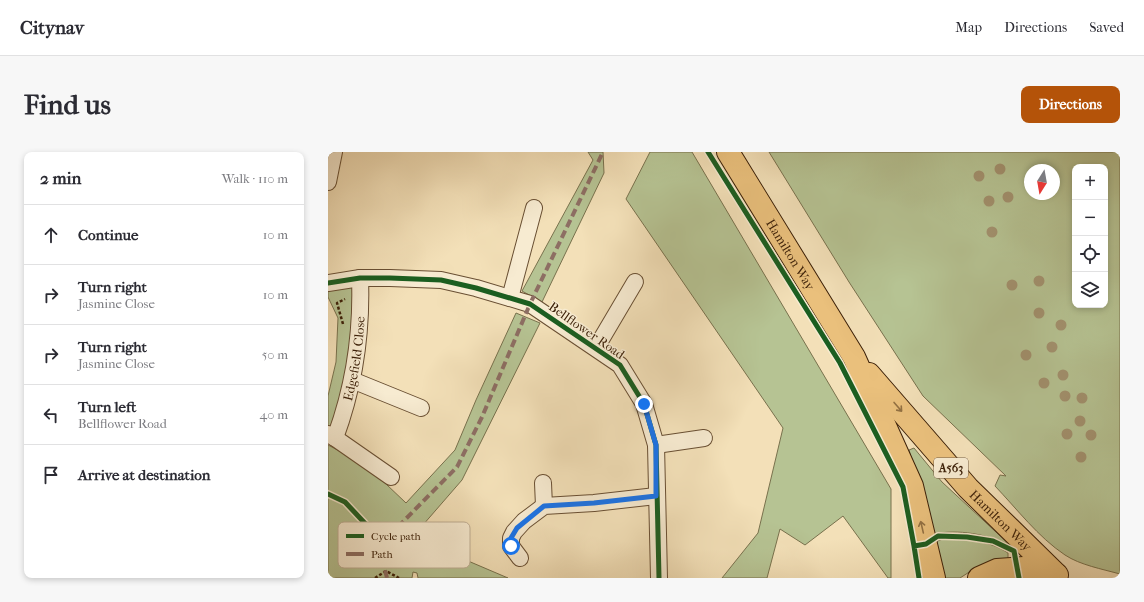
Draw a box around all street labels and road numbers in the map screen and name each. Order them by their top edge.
street label: Hamilton Way [763,216,818,294]
street label: Bellflower Road [546,299,628,363]
street label: Edgefield Close [340,315,368,403]
road number: A563 [934,458,968,478]
street label: Hamilton Way [966,487,1035,555]

